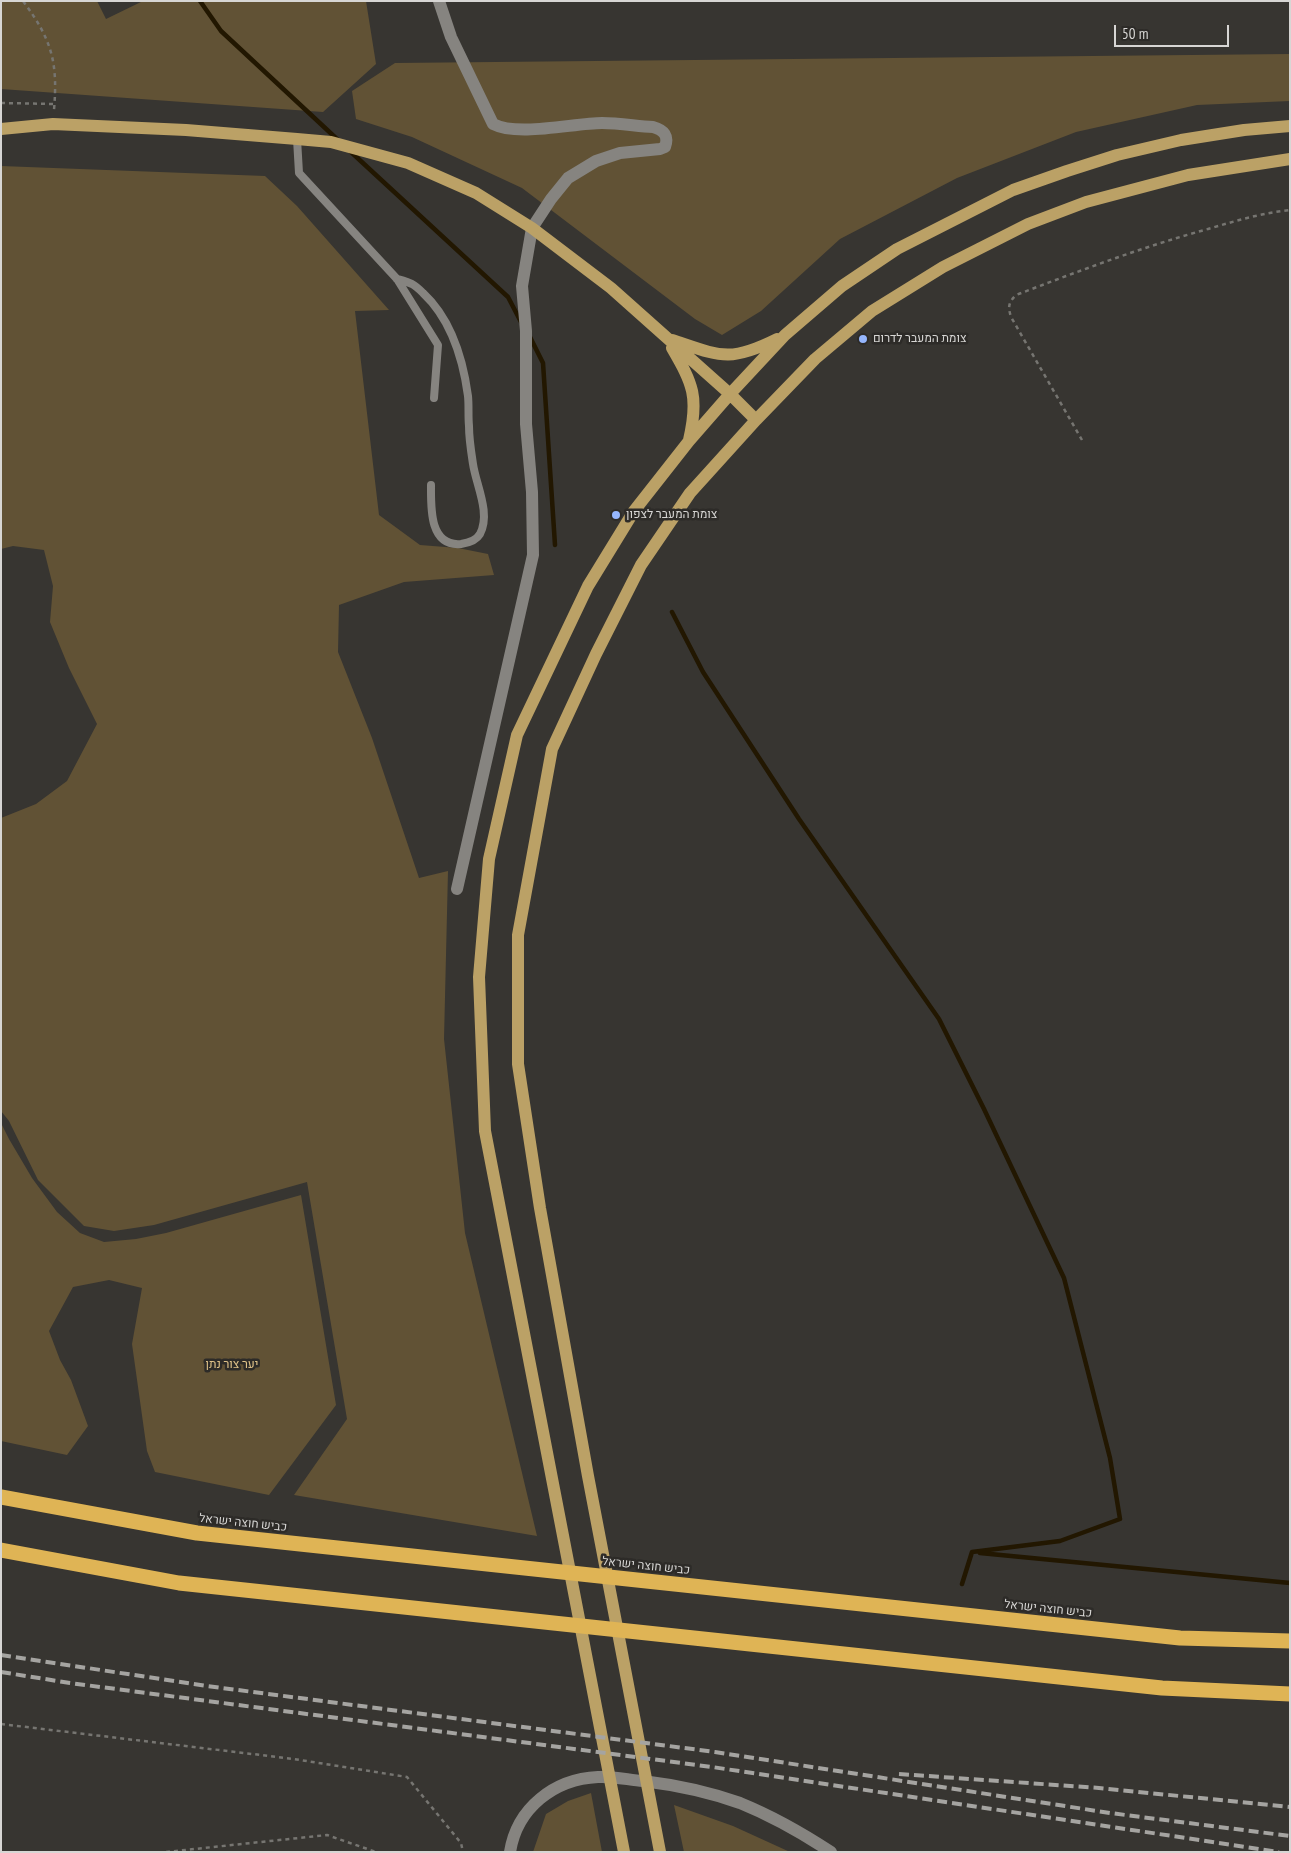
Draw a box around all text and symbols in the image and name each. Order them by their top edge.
scale bar [1116,15,1231,47]
text: 50 m [1122,24,1148,43]
place label: צומת המעבר לדרום [873,332,967,346]
marker: צומת המעבר לדרום [857,333,869,345]
place label: צומת המעבר לצפון [626,508,717,522]
marker: צומת המעבר לצפון [610,509,622,521]
park label: יער צור נתן [206,1358,258,1372]
street label: כביש חוצה ישראל [198,1511,288,1535]
street label: כביש חוצה ישראל [601,1554,691,1578]
street label: כביש חוצה ישראל [1003,1597,1093,1621]

